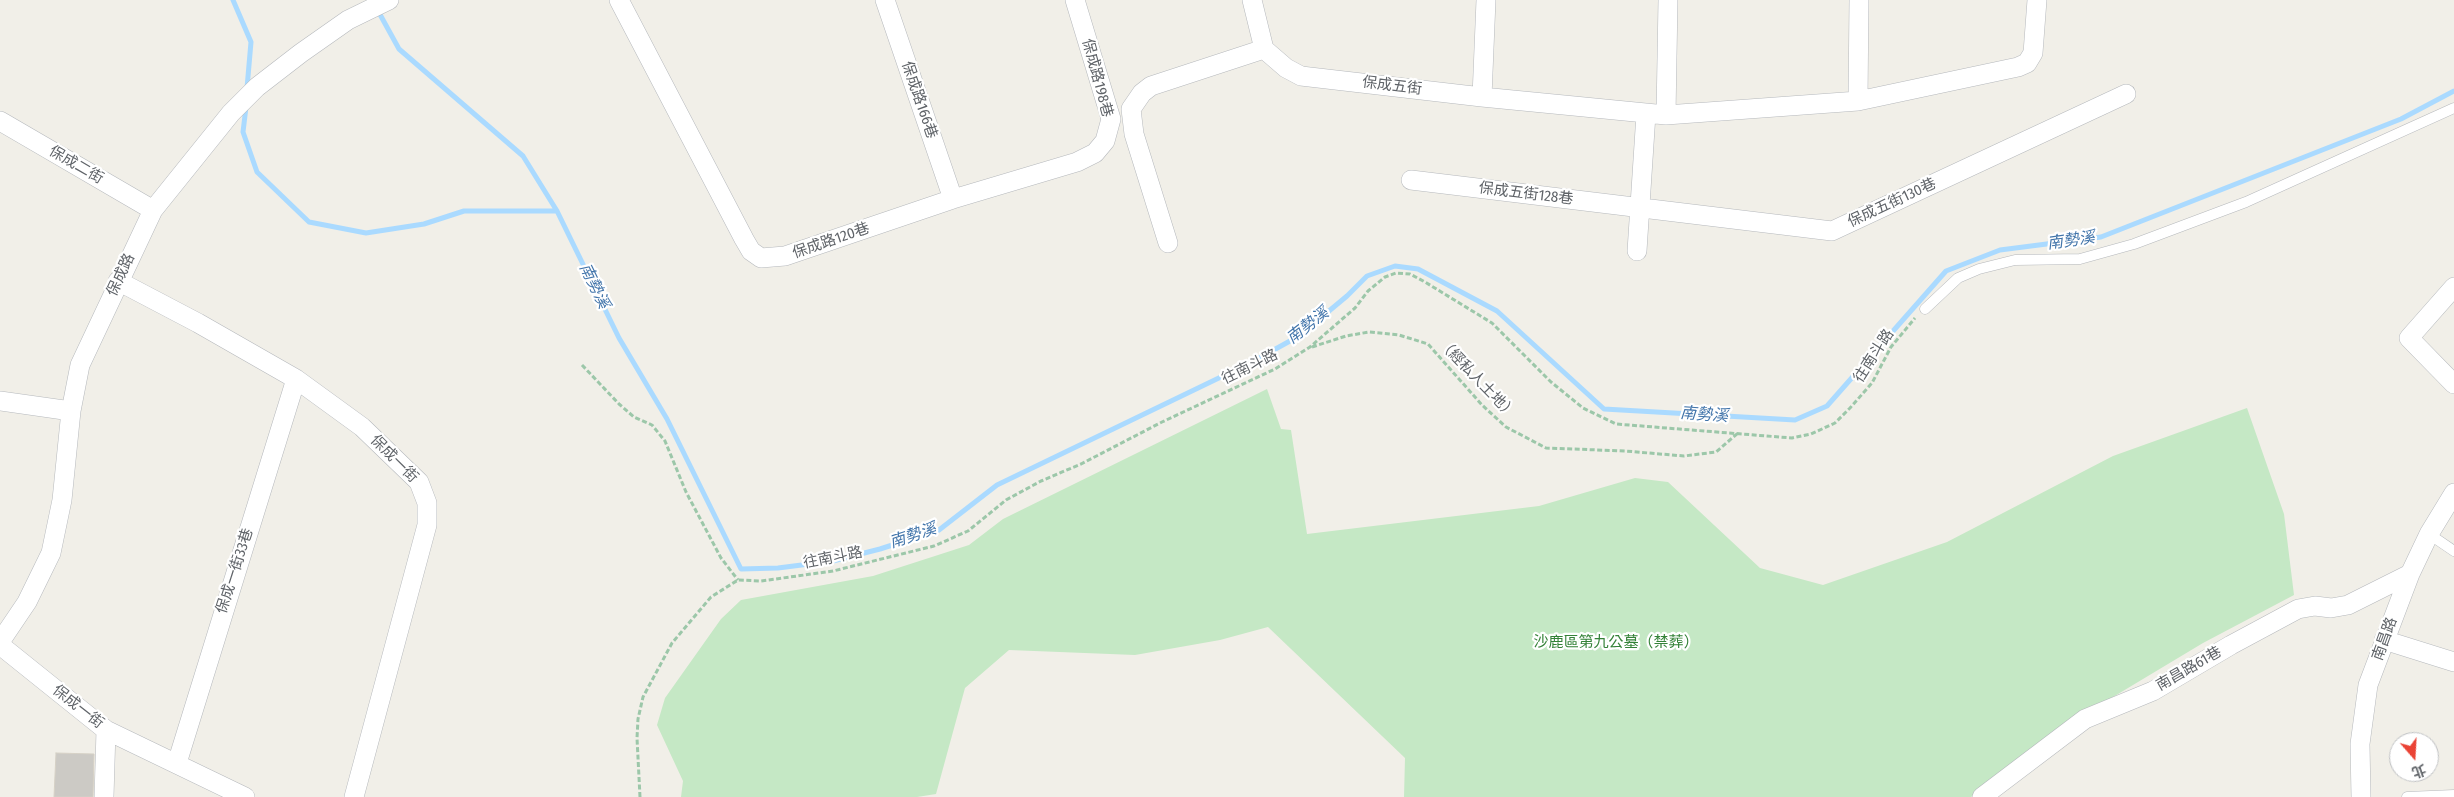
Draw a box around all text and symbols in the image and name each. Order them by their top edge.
street label: 保成路198巷 [1078,37,1116,119]
street label: 保成路166巷 [897,59,941,141]
street label: 保成五街 [1361,73,1423,99]
street label: 保成二街 [46,142,106,188]
street label: 保成五街130巷 [1845,175,1939,231]
street label: 保成五街128巷 [1478,179,1574,209]
street label: 保成路120巷 [790,219,872,263]
water label: 南勢溪 [2046,228,2096,254]
street label: 保成路 [103,251,139,299]
water label: 南勢溪 [575,260,613,312]
water label: 南勢溪 [1283,304,1333,348]
street label: 往南斗路 [1850,326,1898,386]
street label: （經私人土地） [1434,335,1520,423]
street label: 往南斗路 [1219,346,1281,388]
water label: 南勢溪 [1679,404,1729,426]
street label: 保成一街 [366,431,422,487]
water label: 南勢溪 [887,519,939,553]
street label: 保成一街33巷 [213,526,257,616]
street label: 往南斗路 [802,543,864,573]
street label: 南昌路 [2369,615,2401,663]
park label: 沙鹿區第九公墓（禁葬） [1534,634,1698,652]
street label: 南昌路61巷 [2153,643,2225,695]
street label: 保成一街 [49,681,107,733]
north arrow [2389,732,2439,782]
text: 北 [2409,760,2428,781]

